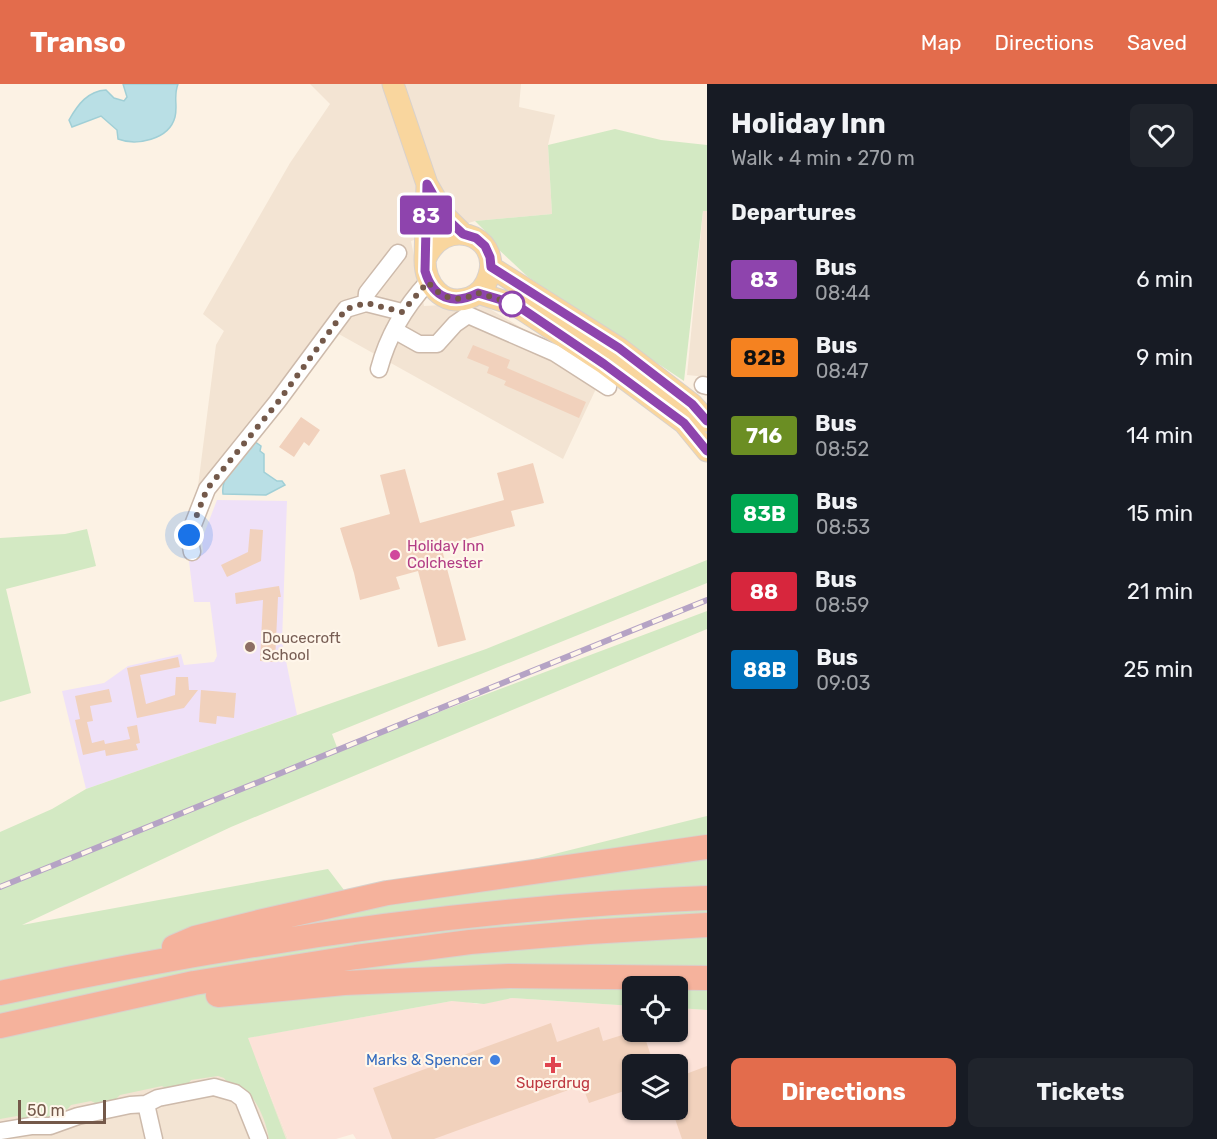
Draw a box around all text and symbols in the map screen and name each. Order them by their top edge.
text: Transo [30,26,126,59]
text: Map [921,30,962,55]
text: Directions [995,30,1094,55]
text: Saved [1127,30,1187,55]
button: heart [1130,104,1193,167]
text: Holiday Inn [731,107,886,140]
text: Walk · 4 min · 270 m [731,146,915,170]
line badge: 83 [399,196,453,234]
text: Departures [731,199,856,226]
text: 83 [412,203,440,228]
text: Bus [815,254,857,281]
text: 6 min [1136,266,1193,293]
text: 83 [750,267,778,292]
text: 08:44 [815,281,870,305]
unlabelled marker [499,291,525,317]
text: Bus [816,332,857,359]
text: 9 min [1136,344,1193,371]
text: 82B [743,345,786,370]
text: 08:47 [816,359,869,383]
text: Bus [815,410,857,437]
text: 14 min [1126,422,1193,449]
text: 716 [746,423,782,448]
text: 08:52 [815,437,869,461]
text: Bus [816,488,858,515]
text: 15 min [1127,500,1193,527]
text: 83B [743,501,786,526]
text: 08:53 [816,515,870,539]
your location [174,520,204,550]
place label: Holiday Inn Colchester [407,537,484,572]
marker: Holiday Inn Colchester [388,548,402,562]
text: Bus [815,566,857,593]
text: 21 min [1127,578,1193,605]
text: 88 [750,579,778,604]
text: 08:59 [815,593,869,617]
place label: Doucecroft School [262,629,341,664]
marker: Doucecroft School [243,640,257,654]
text: Bus [816,644,858,671]
text: 25 min [1123,656,1193,683]
text: 88B [743,657,786,682]
text: 09:03 [816,671,871,695]
map controls [622,976,688,1120]
button: locate [622,976,688,1042]
place label: Marks & Spencer [366,1051,483,1069]
marker: Marks & Spencer [488,1053,502,1067]
button: layers [622,1054,688,1120]
marker: Superdrug [546,1058,560,1072]
button: Directions [731,1058,956,1127]
button: Tickets [968,1058,1193,1127]
place label: Superdrug [516,1074,590,1092]
scale bar [18,1097,106,1124]
text: 50 m [27,1101,65,1120]

